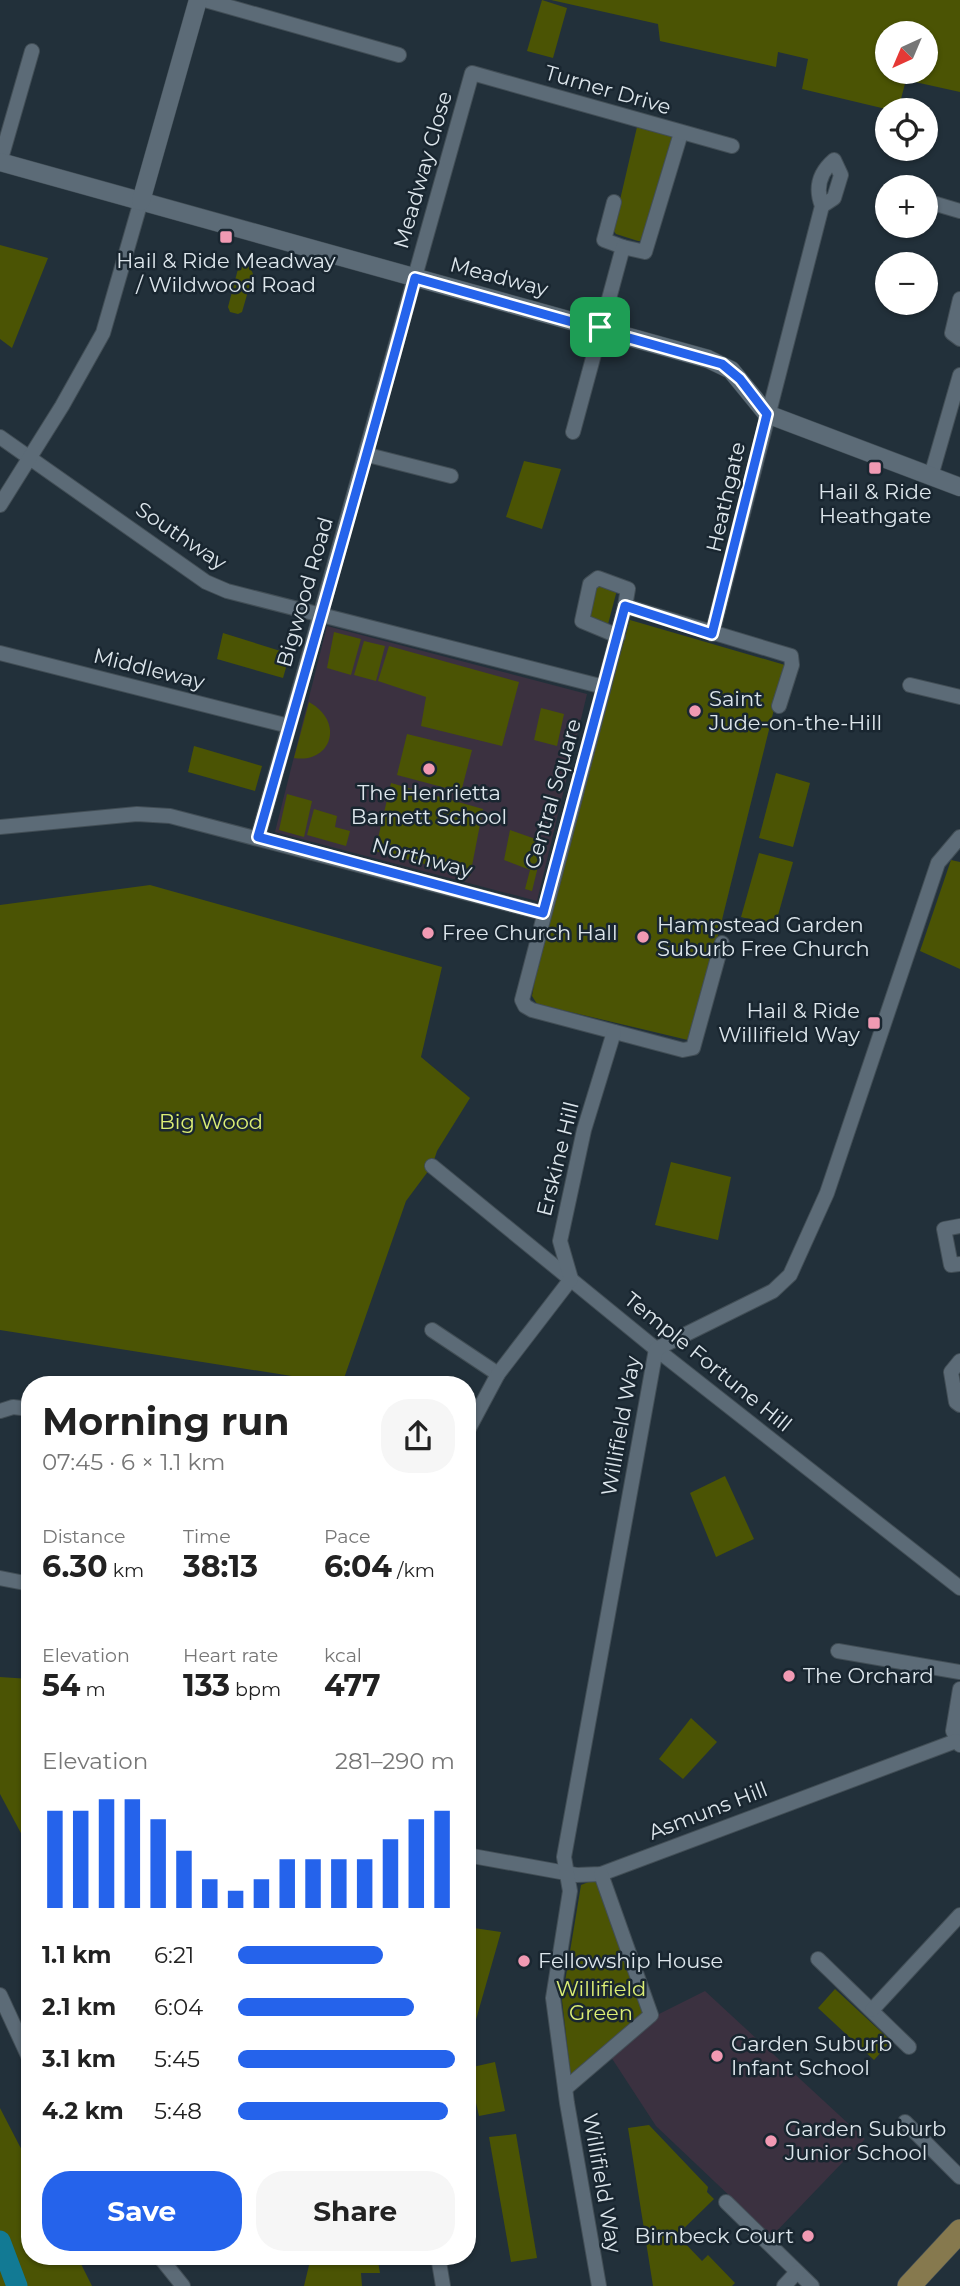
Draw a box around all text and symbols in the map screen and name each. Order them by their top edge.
north arrow [875,21,938,84]
map controls [875,21,938,315]
street label: Turner Drive [542,60,674,119]
street label: Meadway Close [388,88,457,251]
button: locate [875,98,938,161]
button: + [875,175,938,238]
marker: Hail & Ride Meadway / Wildwood Road [218,229,234,245]
place label: Hail & Ride Meadway / Wildwood Road [116,248,336,297]
street label: Meadway [447,251,551,302]
button: − [875,252,938,315]
pin [570,297,630,357]
icon: arrive [581,308,619,346]
street label: Heathgate [701,439,750,554]
marker: Hail & Ride Heathgate [867,460,883,476]
place label: Hail & Ride Heathgate [818,479,932,528]
street label: Southway [131,496,232,575]
street label: Bigwood Road [271,514,338,670]
street label: Middleway [91,643,208,695]
place label: Saint Jude-on-the-Hill [708,686,882,735]
marker: Saint Jude-on-the-Hill [687,703,703,719]
street label: Central Square [519,716,586,872]
marker: The Henrietta Barnett School [421,761,437,777]
place label: The Henrietta Barnett School [351,780,507,829]
street label: Northway [369,832,476,883]
place label: Hampstead Garden Suburb Free Church [657,912,870,961]
place label: Free Church Hall [442,920,618,945]
marker: Free Church Hall [420,925,436,941]
marker: Hampstead Garden Suburb Free Church [635,929,651,945]
place label: Hail & Ride Willifield Way [718,998,861,1047]
marker: Hail & Ride Willifield Way [866,1015,882,1031]
street label: Erskine Hill [531,1099,584,1219]
park label: Big Wood [159,1109,263,1134]
street label: Temple Fortune Hill [620,1287,797,1437]
street label: Willifield Way [596,1353,645,1498]
text: Morning run [42,1398,290,1445]
button: share [381,1399,455,1473]
text: 07:45 · 6 × 1.1 km [42,1448,226,1476]
text: Distance [42,1525,125,1548]
text: Time [183,1525,231,1548]
text: Pace [324,1525,371,1548]
text: 6.30 [42,1548,108,1585]
text: 38:13 [183,1548,258,1585]
text: 6:04 [324,1548,392,1585]
text: km [108,1559,144,1582]
text: /km [392,1559,435,1582]
text: Elevation [42,1644,130,1667]
text: Heart rate [183,1644,278,1667]
text: kcal [324,1644,362,1667]
place label: The Orchard [803,1663,934,1688]
text: 54 [42,1667,81,1704]
text: 133 [183,1667,230,1704]
text: 477 [324,1667,381,1704]
marker: The Orchard [781,1668,797,1684]
text: m [81,1678,106,1701]
text: bpm [230,1678,281,1701]
text: Elevation [42,1747,148,1775]
text: 281–290 m [335,1747,455,1775]
street label: Asmuns Hill [645,1776,771,1845]
text: 1.1 km [42,1941,111,1969]
text: 6:21 [154,1941,194,1969]
place label: Fellowship House [538,1948,723,1973]
marker: Fellowship House [516,1953,532,1969]
park label: Willifield Green [556,1976,646,2025]
text: 2.1 km [42,1993,116,2021]
text: 6:04 [154,1993,203,2021]
place label: Garden Suburb Infant School [731,2031,892,2080]
text: 3.1 km [42,2045,116,2073]
text: 5:45 [154,2045,200,2073]
marker: Garden Suburb Infant School [709,2048,725,2064]
text: 4.2 km [42,2097,124,2125]
text: 5:48 [154,2097,202,2125]
street label: Willifield Way [578,2111,627,2256]
place label: Garden Suburb Junior School [784,2116,946,2165]
marker: Garden Suburb Junior School [763,2133,779,2149]
button: Save [42,2171,242,2251]
button: Share [256,2171,455,2251]
place label: Birnbeck Court [634,2223,794,2248]
marker: Birnbeck Court [800,2228,816,2244]

